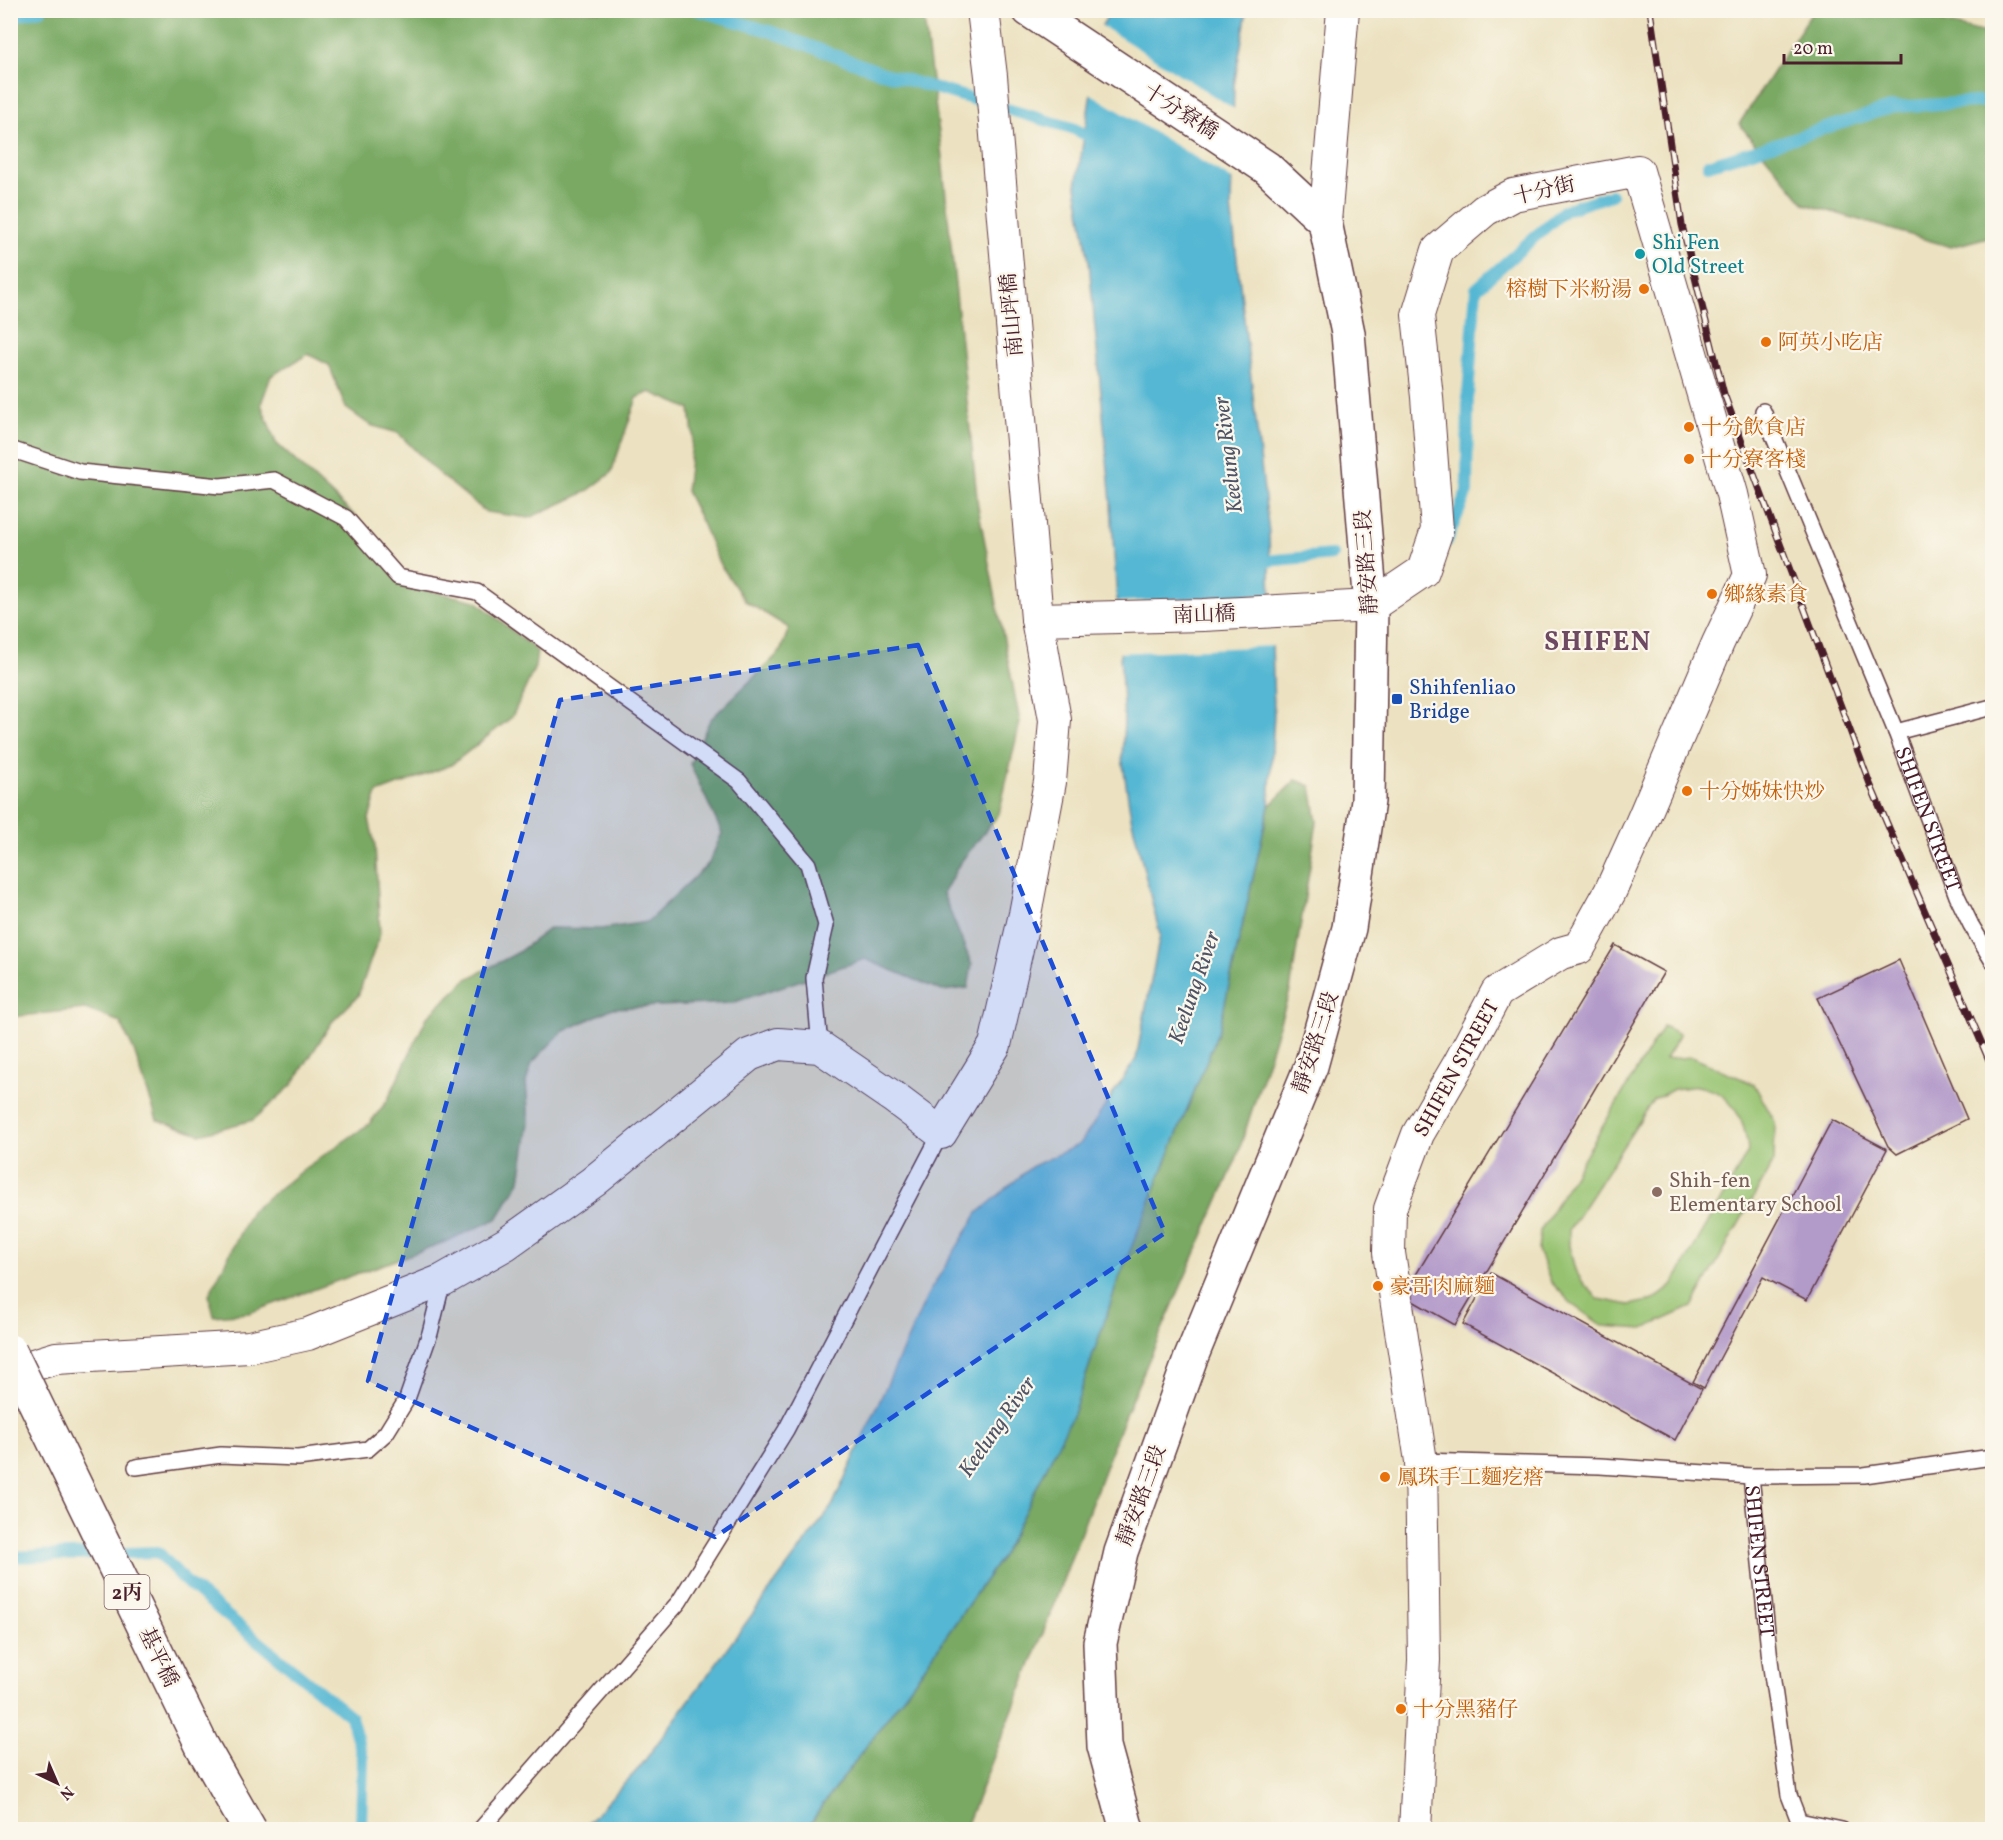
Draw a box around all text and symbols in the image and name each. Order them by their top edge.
scale bar [1784,27,1901,65]
text: 20 m [1793,37,1833,62]
street label: 十分寮橋 [1137,77,1223,147]
street label: 十分街 [1510,170,1578,213]
place label: Shi Fen Old Street [1652,229,1745,282]
marker: Shi Fen Old Street [1633,247,1647,261]
street label: 南山坪橋 [994,272,1031,358]
place label: 榕樹下米粉湯 [1506,276,1632,305]
marker: 榕樹下米粉湯 [1637,282,1651,296]
place label: 阿英小吃店 [1778,329,1883,358]
marker: 阿英小吃店 [1759,335,1773,349]
water label: Keelung River [1207,394,1252,515]
place label: 十分飲食店 [1701,414,1806,443]
marker: 十分飲食店 [1682,420,1696,434]
place label: 十分寮客棧 [1701,446,1806,475]
marker: 十分寮客棧 [1682,452,1696,466]
street label: 靜安路三段 [1349,509,1386,615]
place label: 鄉緣素食 [1724,581,1808,610]
marker: 鄉緣素食 [1705,587,1719,601]
street label: 南山橋 [1172,600,1236,631]
district label: SHIFEN [1544,624,1652,662]
place label: Shihfenliao Bridge [1409,674,1516,727]
marker: Shihfenliao Bridge [1390,692,1404,706]
street label: SHIFEN STREET [1887,743,1967,896]
place label: 十分姊妹快炒 [1699,778,1825,807]
marker: 十分姊妹快炒 [1680,784,1694,798]
water label: Keelung River [1162,927,1229,1048]
street label: 靜安路三段 [1286,988,1346,1097]
street label: SHIFEN STREET [1408,995,1507,1143]
place label: Shih-fen Elementary School [1669,1167,1842,1220]
marker: Shih-fen Elementary School [1650,1185,1664,1199]
place label: 豪哥肉麻麵 [1390,1273,1495,1302]
marker: 豪哥肉麻麵 [1371,1279,1385,1293]
water label: Keelung River [952,1370,1045,1484]
street label: 靜安路三段 [1111,1441,1174,1550]
place label: 鳳珠手工麵疙瘩 [1397,1464,1544,1493]
marker: 鳳珠手工麵疙瘩 [1378,1470,1392,1484]
street label: SHIFEN STREET [1736,1484,1781,1639]
road number: 2丙 [104,1575,150,1609]
street label: 基平橋 [131,1623,184,1692]
place label: 十分黑豬仔 [1413,1696,1518,1725]
marker: 十分黑豬仔 [1394,1702,1408,1716]
north arrow [27,1753,87,1813]
text: N [54,1780,78,1805]

